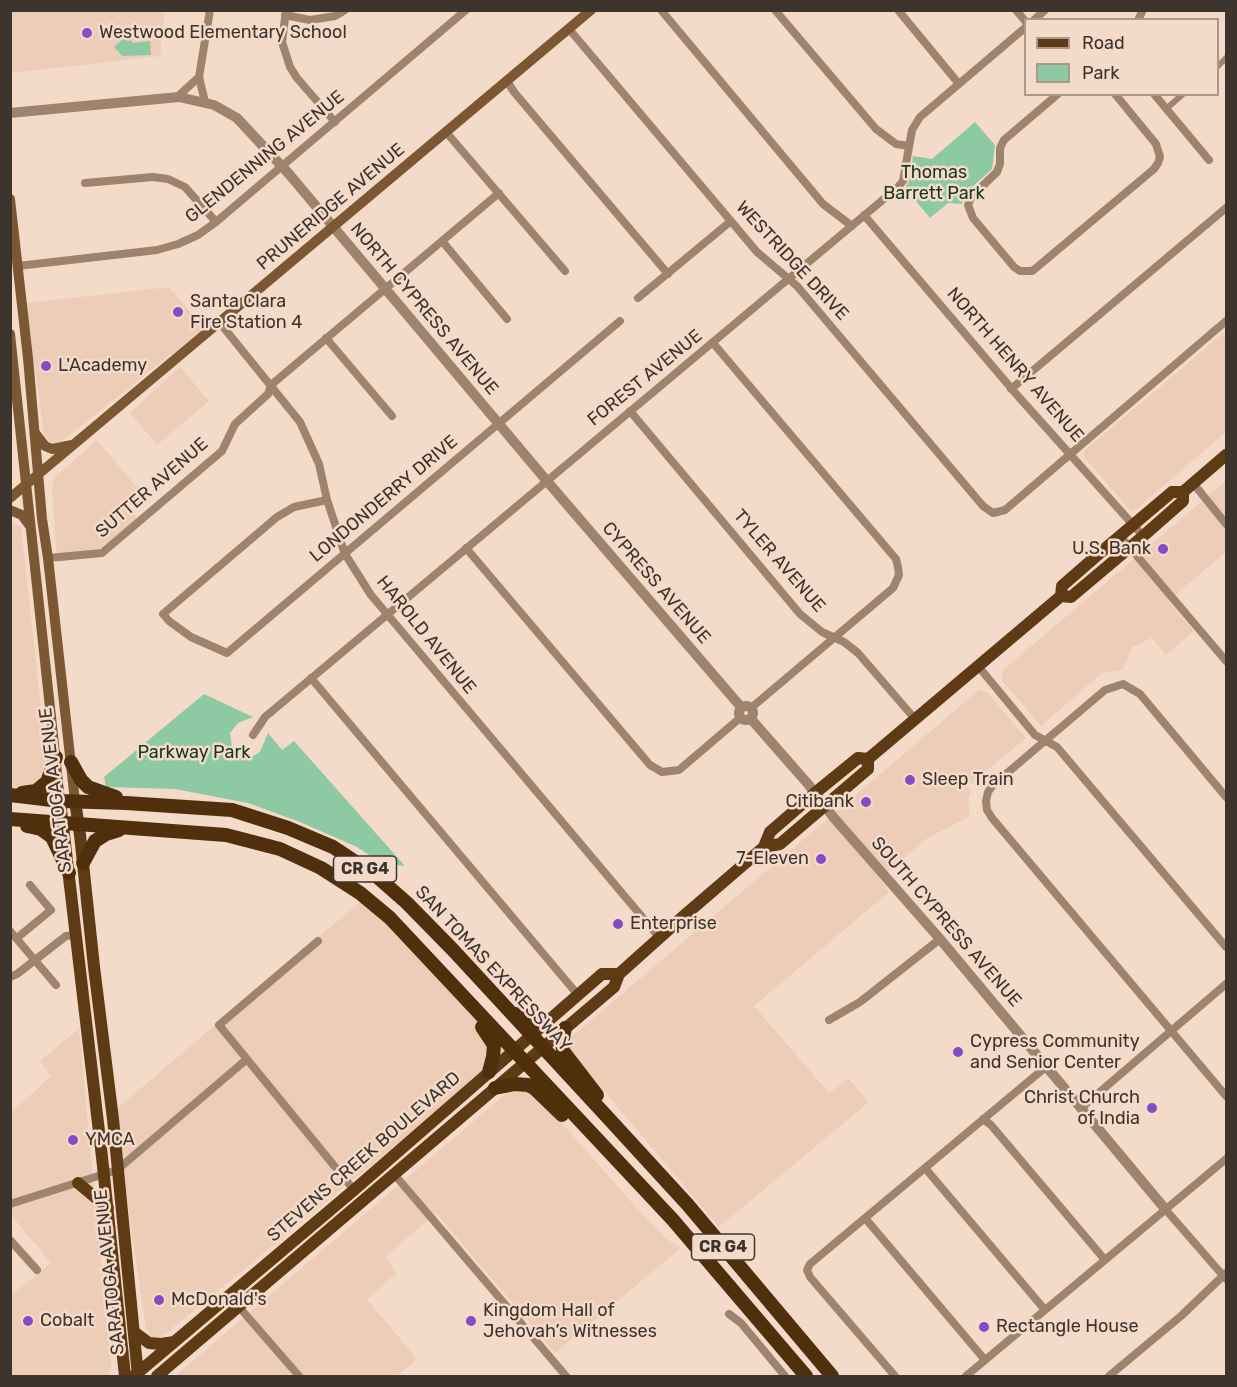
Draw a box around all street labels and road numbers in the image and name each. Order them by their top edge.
street label: GLENDENNING AVENUE [181,86,349,228]
street label: PRUNERIDGE AVENUE [253,139,409,275]
street label: WESTRIDGE DRIVE [731,197,853,325]
street label: NORTH CYPRESS AVENUE [346,218,502,400]
street label: NORTH HENRY AVENUE [942,283,1088,447]
street label: FOREST AVENUE [583,325,707,431]
street label: LONDONDERRY DRIVE [306,431,462,567]
street label: SUTTER AVENUE [91,433,213,543]
street label: TYLER AVENUE [728,505,830,617]
street label: CYPRESS AVENUE [597,518,715,648]
street label: HAROLD AVENUE [372,572,480,698]
street label: SARATOGA AVENUE [35,706,77,874]
street label: SOUTH CYPRESS AVENUE [866,833,1026,1011]
road number: CR G4 [334,856,397,882]
street label: SAN TOMAS EXPRESSWAY [410,881,576,1057]
street label: STEVENS CREEK BOULEVARD [263,1067,465,1247]
street label: SARATOGA AVENUE [91,1188,129,1356]
road number: CR G4 [692,1234,754,1260]

